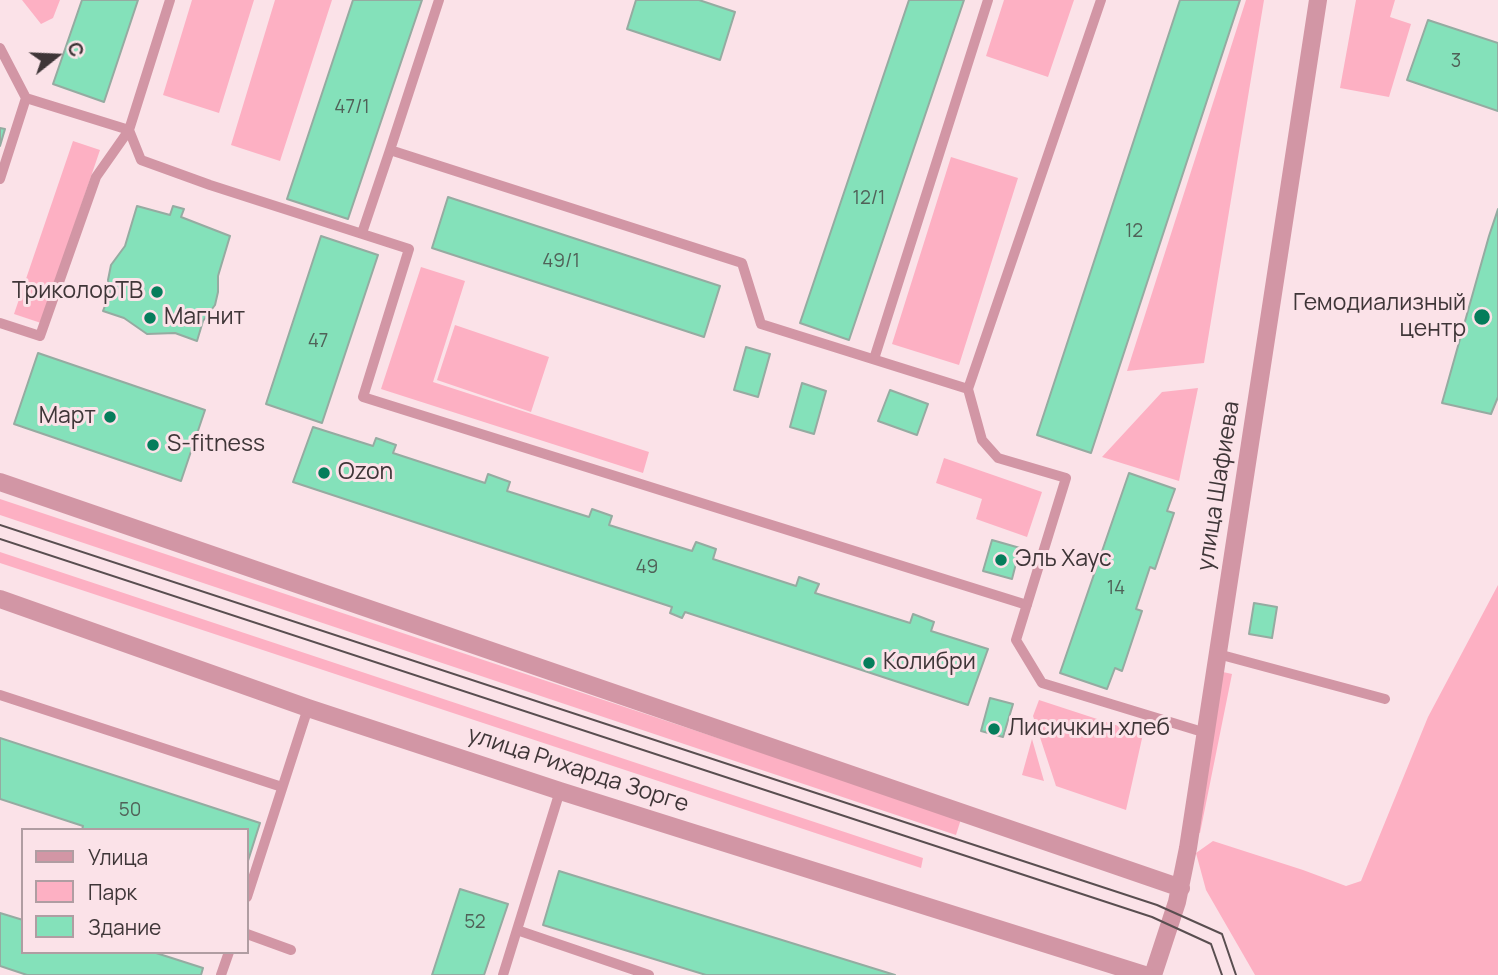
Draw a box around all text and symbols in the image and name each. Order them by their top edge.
north arrow [21,21,91,91]
text: С [61,39,91,60]
house number: 3 [1451,51,1461,73]
house number: 47/1 [334,97,370,119]
house number: 12/1 [852,188,886,210]
house number: 12 [1125,221,1143,243]
house number: 49/1 [542,251,580,273]
place label: ТриколорТВ [12,278,143,306]
marker: ТриколорТВ [149,284,165,300]
place label: Гемодиализный центр [1293,290,1466,344]
place label: Магнит [164,304,245,332]
marker: Гемодиализный центр [1472,307,1492,327]
marker: Магнит [142,310,158,326]
house number: 47 [308,331,328,353]
street label: улица Шафиева [1192,399,1246,573]
place label: Март [39,403,96,431]
marker: Март [102,409,118,425]
place label: S-fitness [167,431,265,459]
marker: S-fitness [145,437,161,453]
place label: Ozon [338,459,393,487]
marker: Ozon [316,465,332,481]
place label: Эль Хаус [1015,546,1112,574]
marker: Эль Хаус [993,552,1009,568]
house number: 49 [636,557,658,579]
house number: 14 [1107,578,1125,600]
place label: Колибри [883,649,976,677]
marker: Колибри [861,655,877,671]
place label: Лисичкин хлеб [1008,715,1170,743]
street label: улица Рихарда Зорге [464,721,692,819]
marker: Лисичкин хлеб [986,721,1002,737]
house number: 50 [119,800,141,822]
legend [21,828,248,954]
text: Улица [88,843,148,871]
text: Парк [88,878,137,906]
house number: 52 [464,912,486,934]
text: Здание [88,913,161,941]

